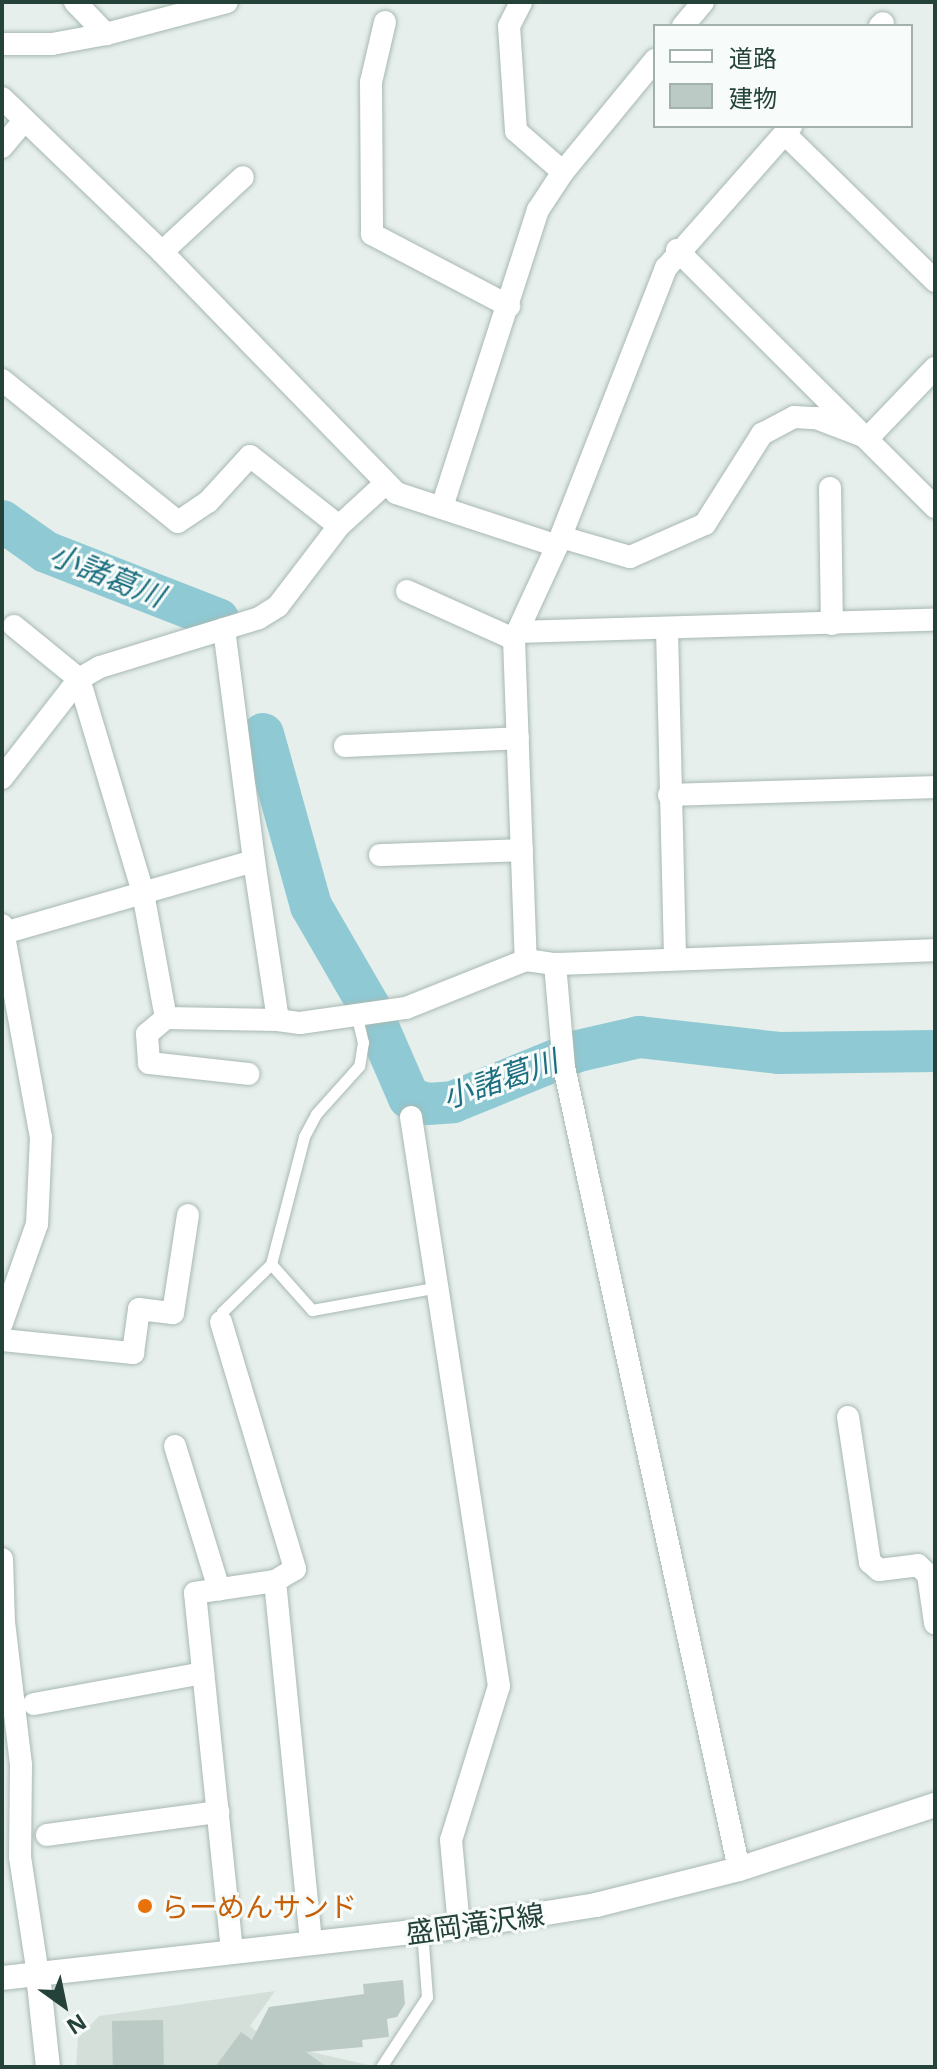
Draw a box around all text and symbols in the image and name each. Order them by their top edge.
legend [653,24,913,128]
text: 道路 [729,41,777,74]
text: 建物 [729,81,777,114]
water label: 小諸葛川 [45,536,169,614]
water label: 小諸葛川 [437,1042,563,1116]
place label: らーめんサンド [161,1889,357,1923]
marker: らーめんサンド [136,1897,154,1915]
street label: 盛岡滝沢線 [403,1897,547,1949]
north arrow [24,1965,104,2045]
text: N [61,2008,93,2043]

